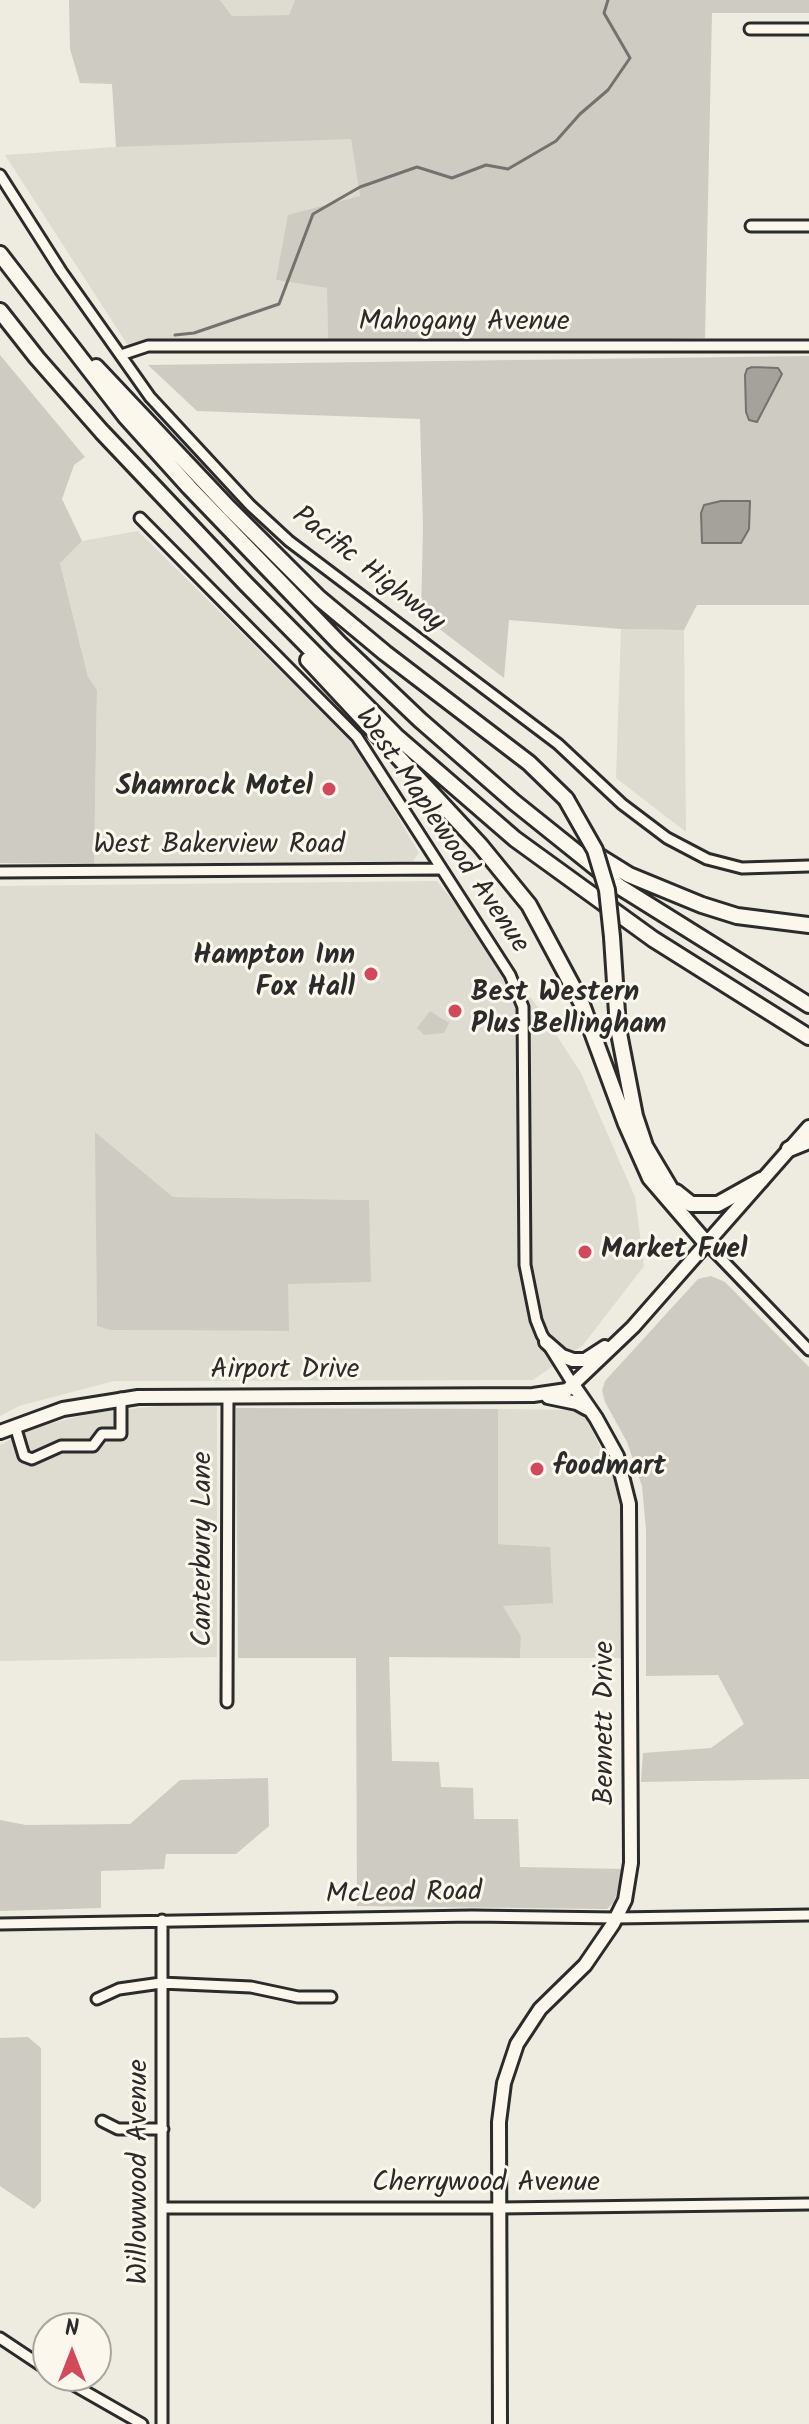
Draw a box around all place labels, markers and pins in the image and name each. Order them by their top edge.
place label: Shamrock Motel [116,772,313,806]
marker: Shamrock Motel [320,780,338,798]
place label: Hampton Inn Fox Hall [193,941,355,1007]
marker: Hampton Inn Fox Hall [362,965,380,983]
place label: Best Western Plus Bellingham [471,978,667,1044]
marker: Best Western Plus Bellingham [446,1002,464,1020]
place label: Market Fuel [601,1235,747,1269]
marker: Market Fuel [576,1243,594,1261]
place label: foodmart [553,1452,666,1486]
marker: foodmart [528,1460,546,1478]

